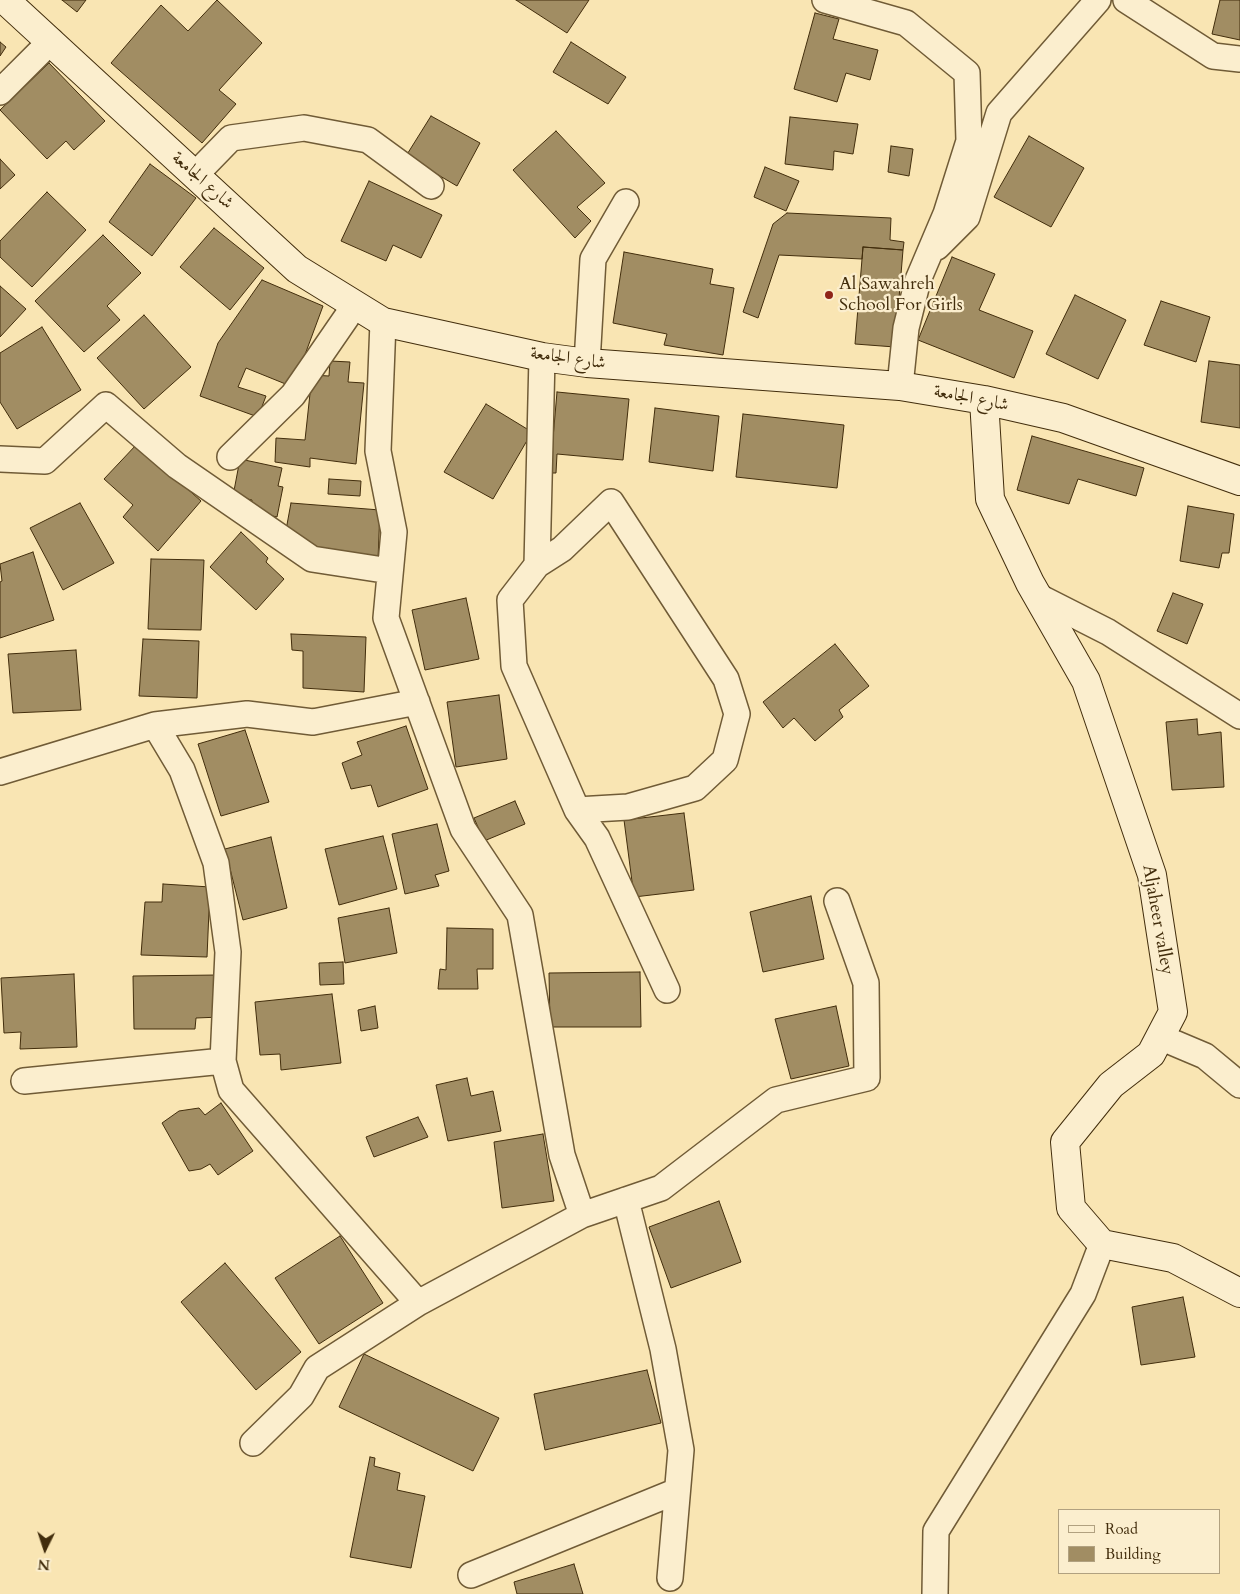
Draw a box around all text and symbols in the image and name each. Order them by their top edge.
street label: شارع الجامعة [167,148,237,214]
place label: Al Sawahreh School For Girls [839,274,963,316]
marker: Al Sawahreh School For Girls [823,289,835,301]
street label: شارع الجامعة [529,343,607,375]
street label: شارع الجامعة [932,381,1010,417]
street label: Aljaheer valley [1137,863,1177,977]
legend [1058,1509,1220,1574]
text: Road [1105,1519,1138,1539]
north arrow [20,1524,70,1574]
text: Building [1105,1544,1161,1564]
text: N [37,1555,51,1574]

